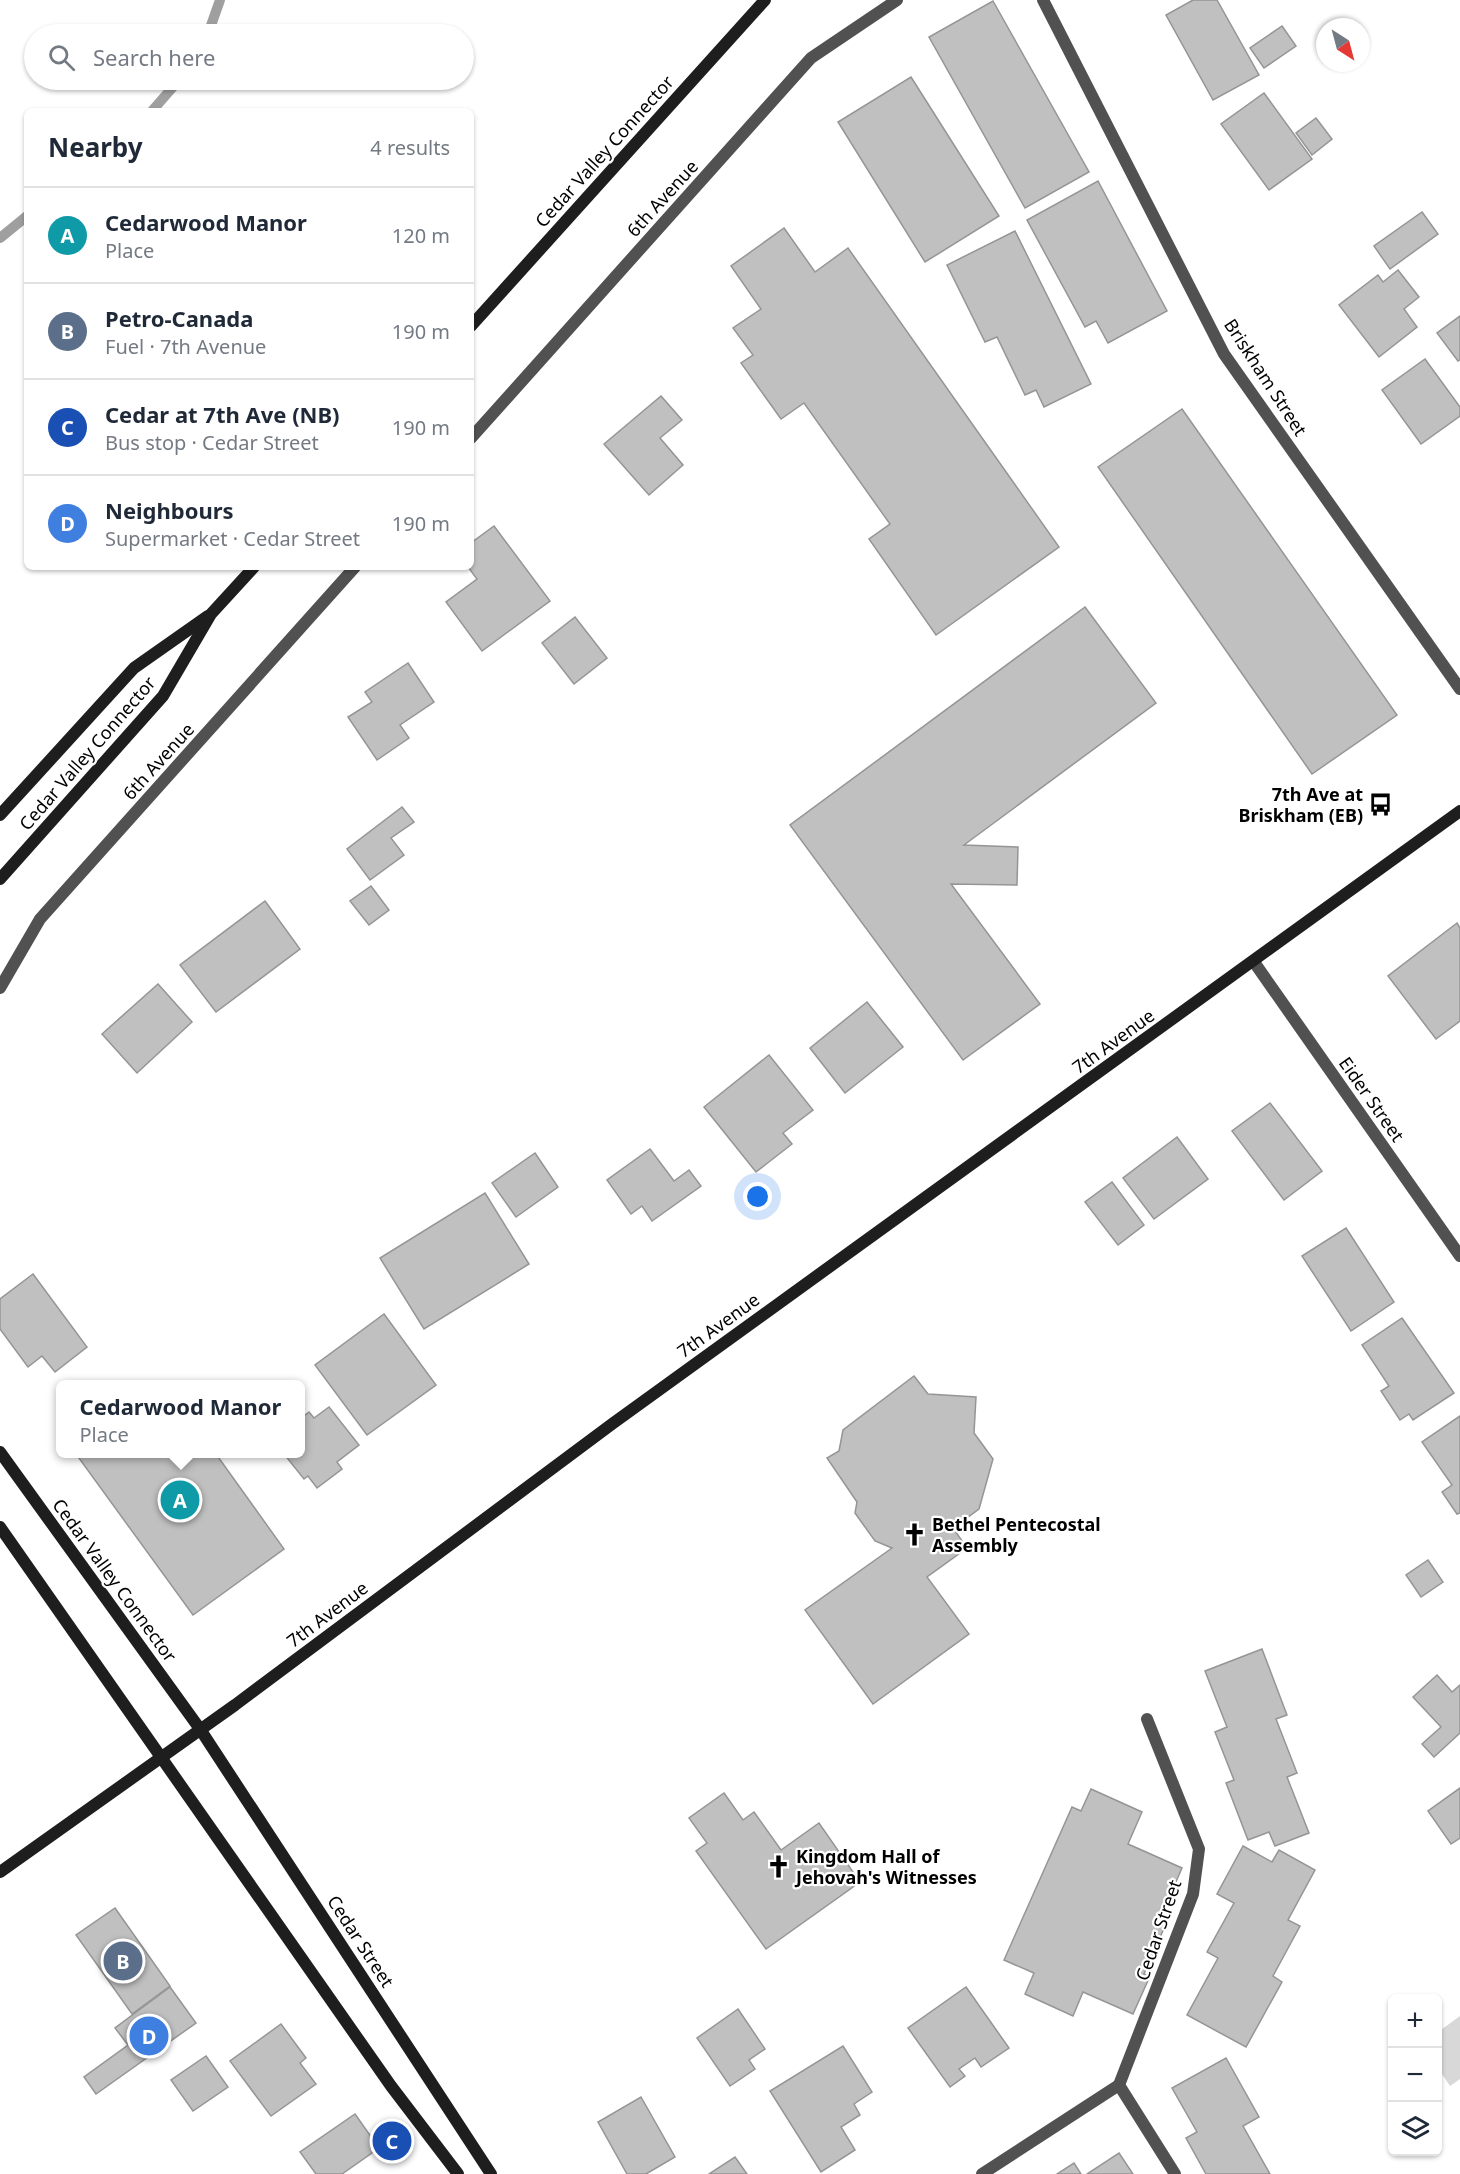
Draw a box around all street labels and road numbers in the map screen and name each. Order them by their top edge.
street label: Cedar Valley Connector [529,70,679,232]
street label: 6th Avenue [621,154,703,242]
street label: Briskham Street [1219,314,1313,441]
street label: Cedar Valley Connector [14,671,161,835]
street label: 6th Avenue [117,717,199,805]
street label: 7th Avenue [1067,1003,1159,1079]
street label: Eider Street [1334,1052,1410,1147]
street label: 7th Avenue [672,1287,764,1363]
street label: Cedar Valley Connector [48,1493,183,1667]
street label: 7th Avenue [282,1576,372,1652]
street label: Cedar Street [1130,1876,1187,1984]
street label: Cedar Street [322,1890,400,1992]

